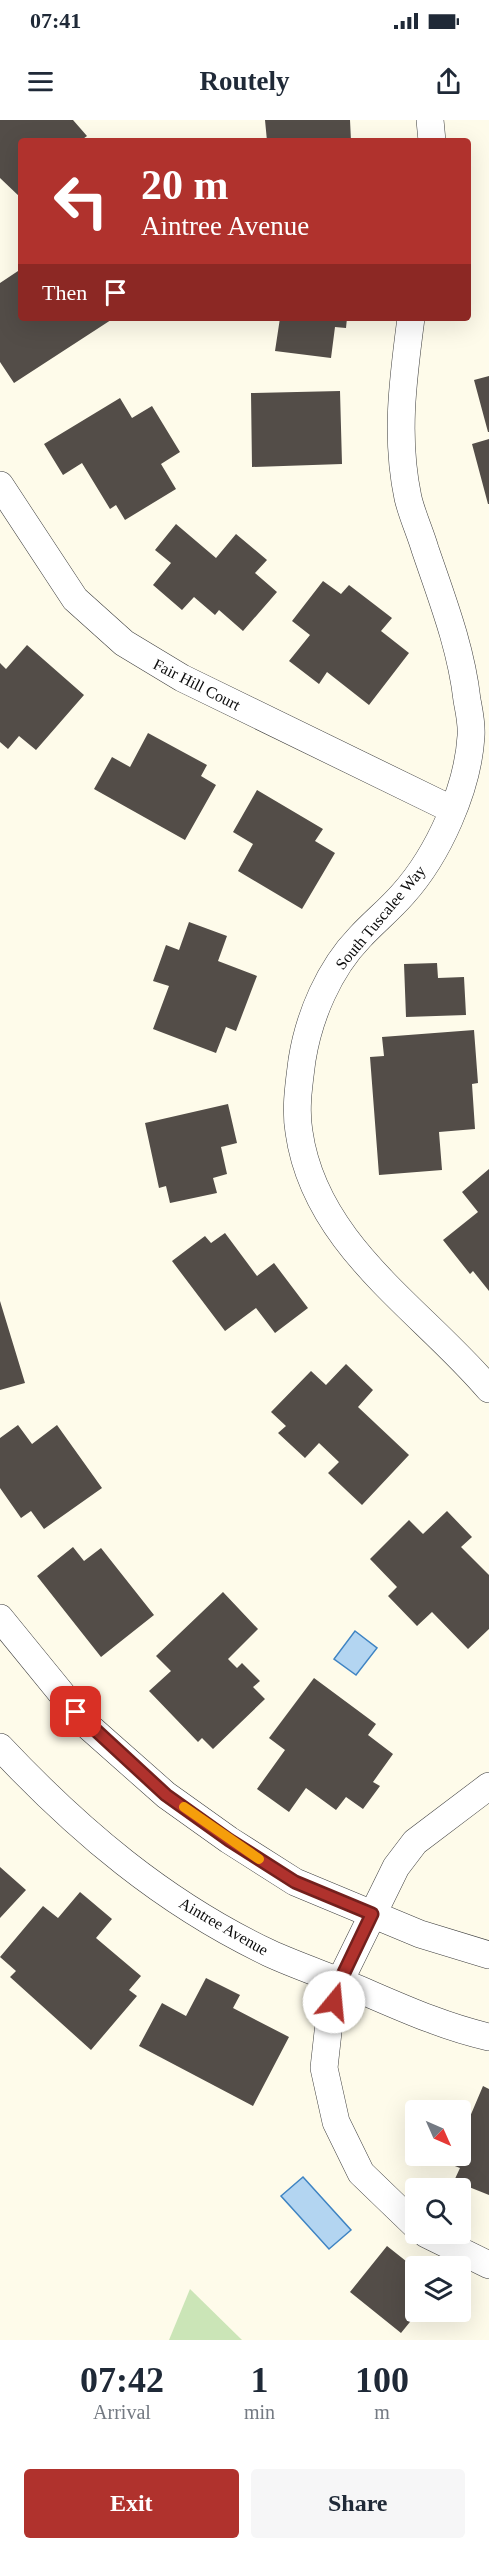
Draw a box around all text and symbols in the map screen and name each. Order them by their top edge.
text: 07:41 [30,8,81,33]
icon: menu [24,65,57,98]
icon: share [432,65,465,98]
text: Routely [200,66,290,96]
icon: left [42,162,120,240]
text: 20 m [141,162,229,208]
text: Aintree Avenue [141,211,309,241]
icon: arrive [99,276,132,309]
text: Then [42,280,87,305]
street label: Fair Hill Court [151,655,243,714]
street label: South Tuscalee Way [332,862,429,973]
pin [50,1686,101,1737]
icon: arrive [59,1695,92,1728]
street label: Aintree Avenue [176,1894,271,1959]
position arrow [302,1970,366,2034]
north arrow [405,2100,471,2166]
map controls [405,2100,471,2322]
button: search [405,2178,471,2244]
button: layers [405,2256,471,2322]
text: 07:42 [80,2360,164,2400]
text: 1 [251,2360,269,2400]
text: 100 [355,2360,409,2400]
text: Arrival [93,2401,151,2423]
text: min [244,2401,275,2423]
text: m [374,2401,390,2423]
button: Exit [24,2469,239,2538]
button: Share [251,2469,465,2538]

